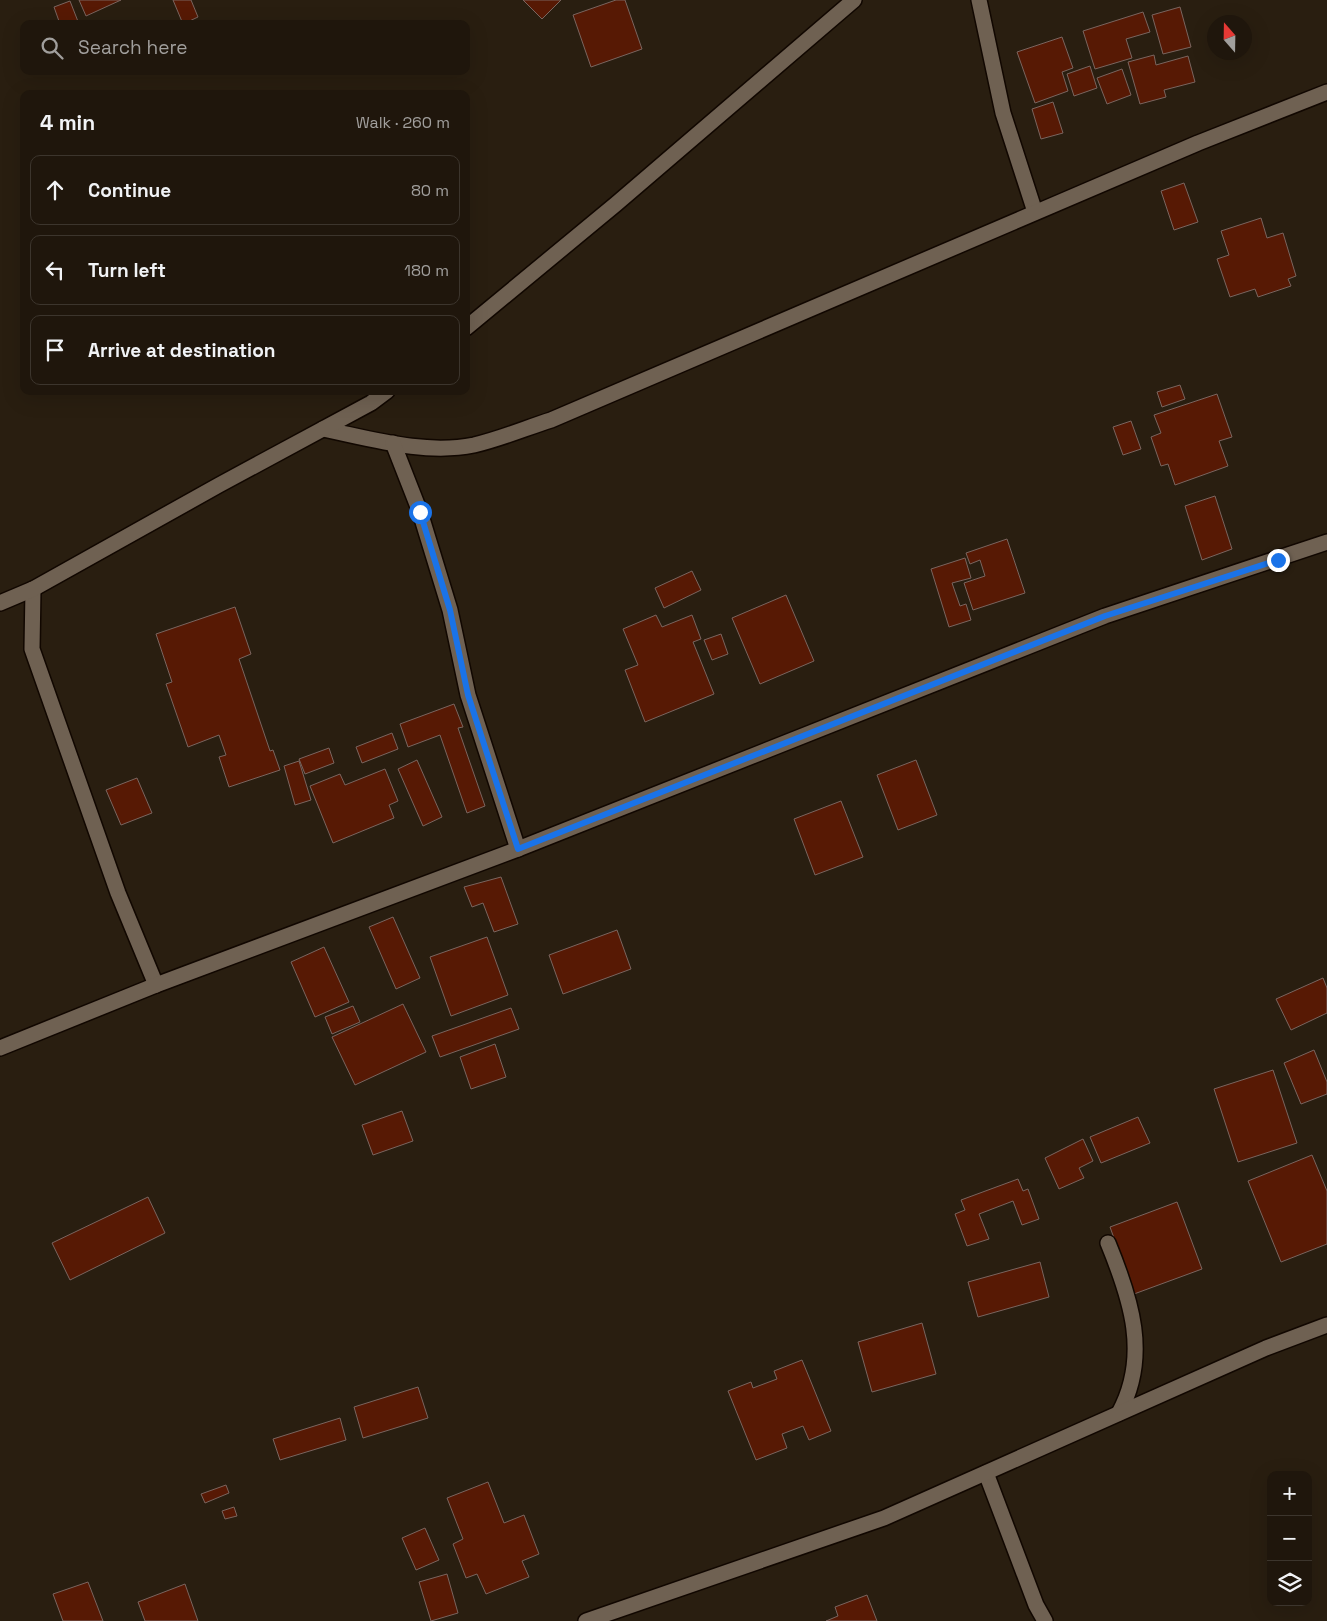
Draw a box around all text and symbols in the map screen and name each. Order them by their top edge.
north arrow [1207,15,1252,60]
search box [20,20,470,75]
icon: search [38,34,66,62]
text: Search here [78,35,188,60]
text: 4 min [40,109,95,136]
text: Walk · 260 m [356,112,450,133]
icon: ahead [41,176,69,204]
text: Continue [88,178,171,203]
text: 80 m [411,180,449,201]
icon: left [41,256,69,284]
text: Turn left [88,258,166,283]
text: 180 m [404,260,449,281]
icon: arrive [41,336,69,364]
text: Arrive at destination [88,338,276,363]
route start [409,501,432,524]
route end [1267,549,1290,572]
map controls [1267,1471,1312,1606]
button: + [1267,1471,1312,1516]
button: − [1267,1516,1312,1561]
button: layers [1267,1561,1312,1606]

